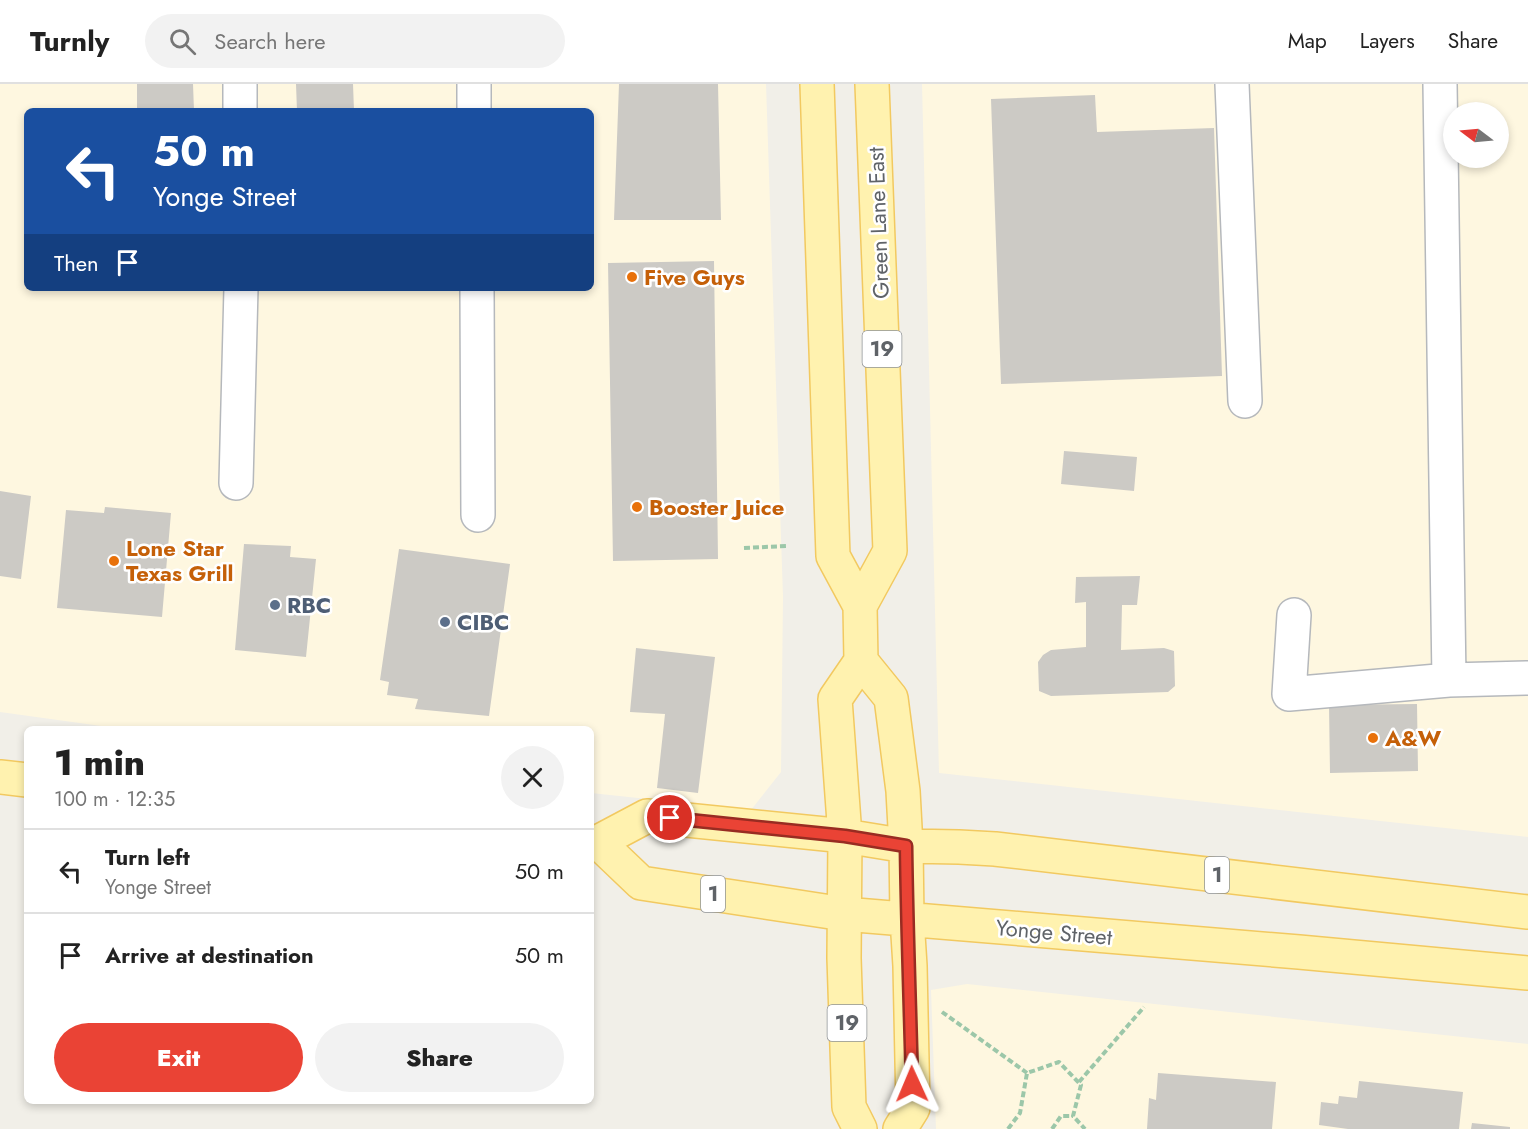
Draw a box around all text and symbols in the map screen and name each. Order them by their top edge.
search box [145,14,565,68]
text: Turnly [30,21,109,62]
icon: search [166,25,199,58]
text: Search here [214,25,326,57]
text: Map [1288,26,1327,56]
text: Layers [1360,26,1415,56]
text: Share [1448,26,1498,56]
north arrow [1443,102,1509,168]
map controls [1443,102,1509,168]
text: 50 m [153,121,255,182]
icon: left [54,132,132,210]
street label: Green Lane East [859,146,897,299]
text: Yonge Street [153,177,296,216]
icon: arrive [111,246,144,279]
text: Then [54,247,99,279]
place label: Five Guys [644,261,745,293]
marker: Five Guys [625,270,639,284]
road number: 19 [862,331,902,367]
place label: Booster Juice [649,491,784,523]
marker: Booster Juice [630,500,644,514]
place label: Lone Star Texas Grill [126,532,234,589]
marker: Lone Star Texas Grill [107,554,121,568]
place label: RBC [287,589,331,621]
marker: RBC [268,598,282,612]
place label: CIBC [457,606,510,638]
marker: CIBC [438,615,452,629]
place label: A&W [1384,722,1442,754]
marker: A&W [1366,731,1380,745]
text: 1 min [54,736,145,788]
button: close [501,746,564,809]
text: 100 m · 12:35 [54,785,175,814]
pin [644,792,695,843]
icon: arrive [653,801,686,834]
text: Turn left [105,841,190,873]
icon: left [54,855,87,888]
text: 50 m [515,855,564,887]
road number: 1 [1205,857,1229,893]
text: Yonge Street [105,873,211,902]
road number: 1 [701,876,725,912]
street label: Yonge Street [994,911,1114,953]
icon: arrive [54,939,87,972]
text: Arrive at destination [105,939,314,971]
text: 50 m [515,939,564,971]
road number: 19 [828,1005,866,1041]
button: Exit [54,1023,303,1092]
button: Share [315,1023,564,1092]
position arrow [880,1052,944,1116]

